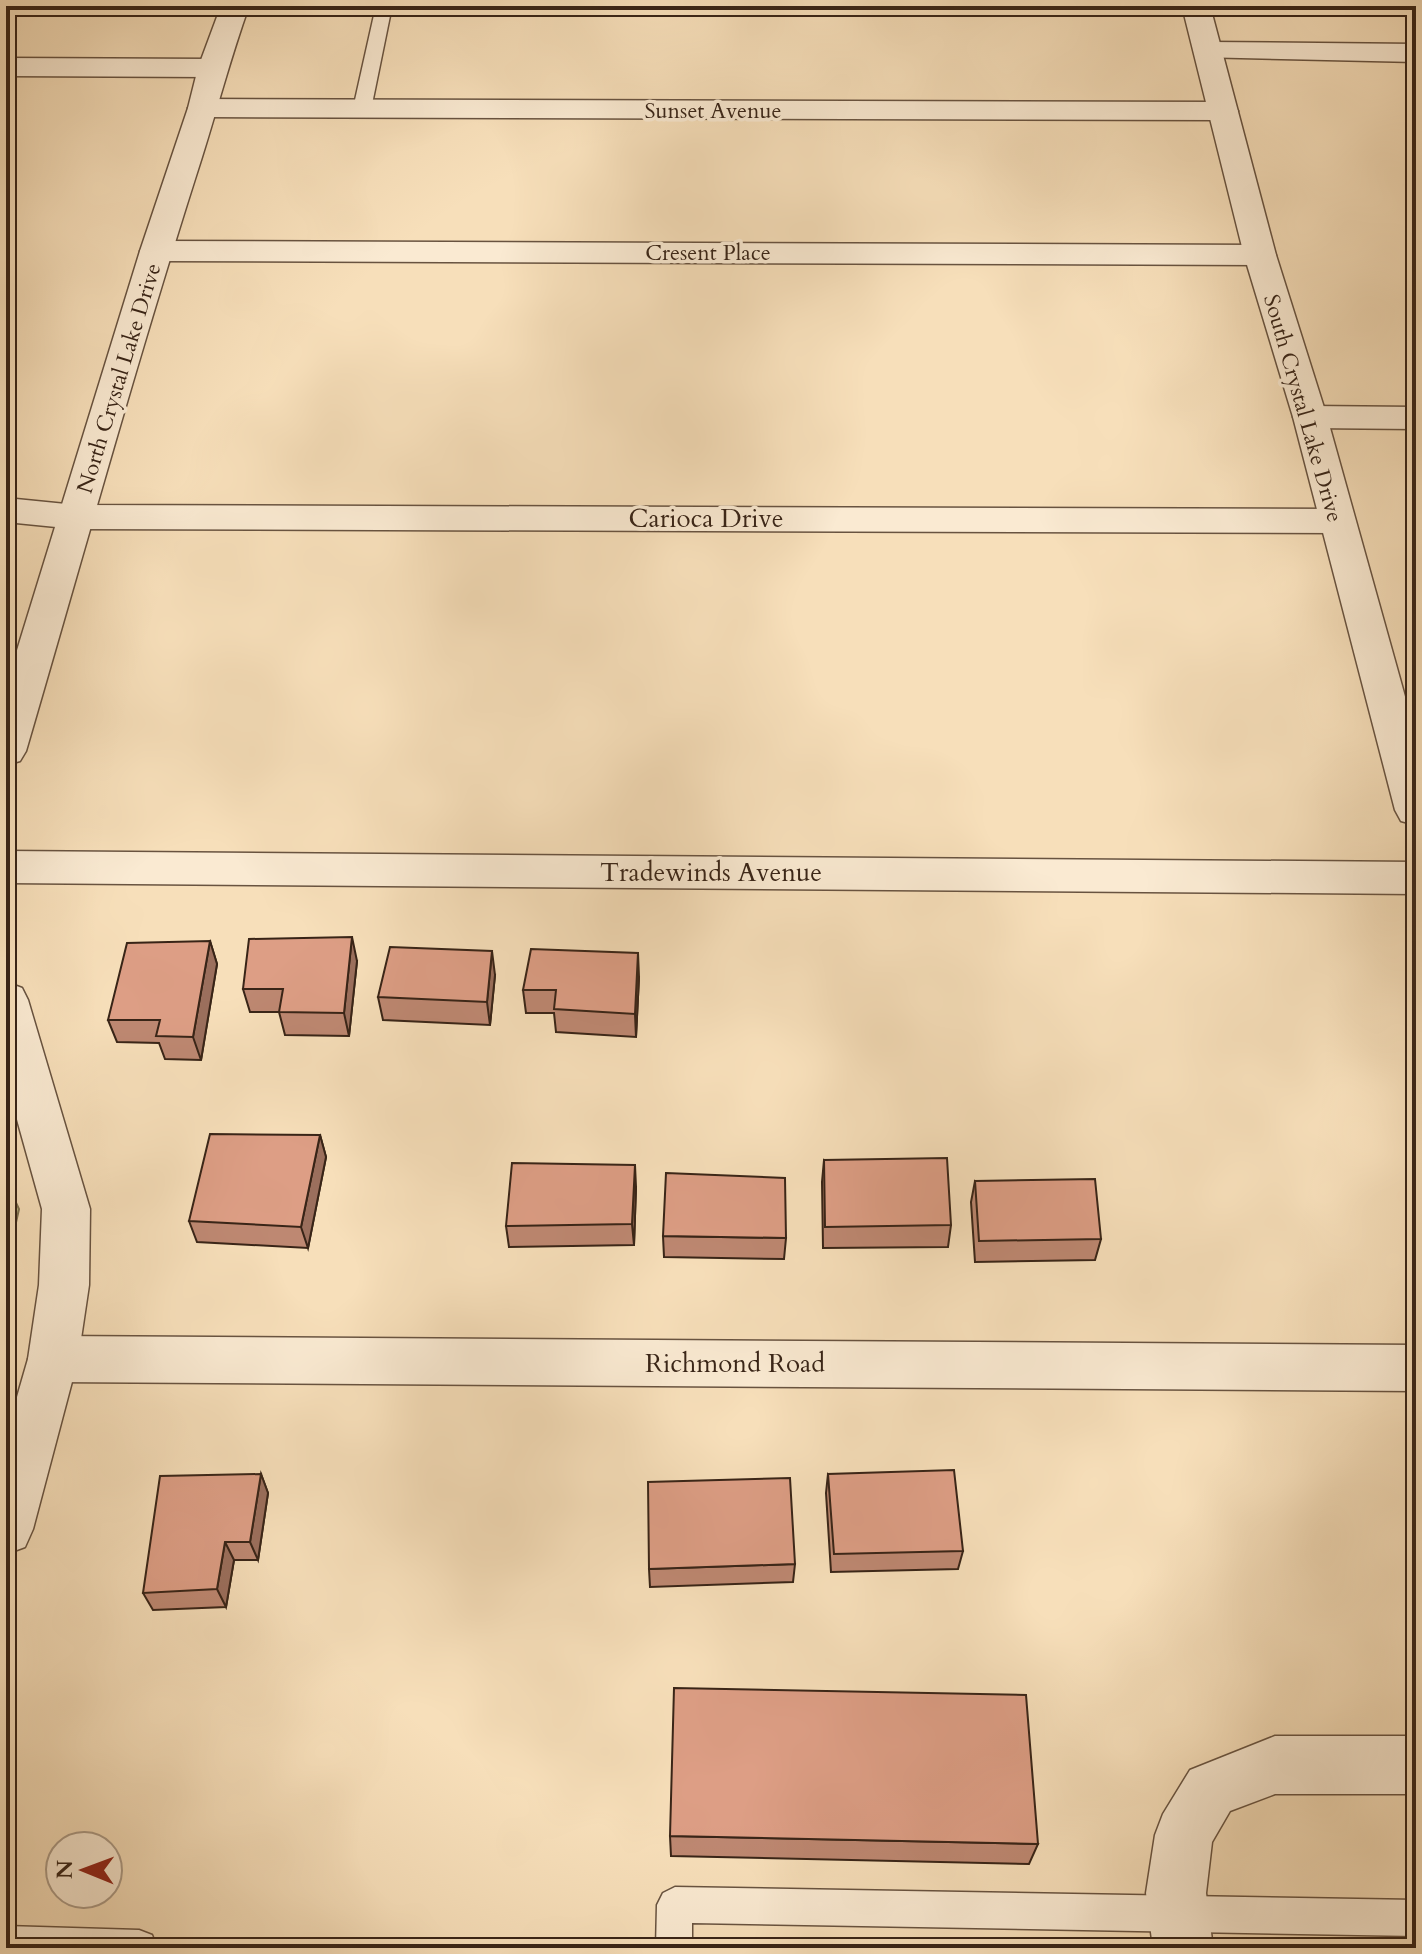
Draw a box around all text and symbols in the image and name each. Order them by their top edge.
street label: Sunset Avenue [644,96,782,126]
street label: Cresent Place [645,238,771,268]
street label: North Crystal Lake Drive [70,260,168,497]
street label: South Crystal Lake Drive [1256,291,1350,526]
street label: Carioca Drive [629,501,783,536]
street label: Tradewinds Avenue [600,855,822,890]
street label: Richmond Road [645,1346,825,1381]
north arrow [44,1830,124,1910]
text: N [50,1860,80,1879]

